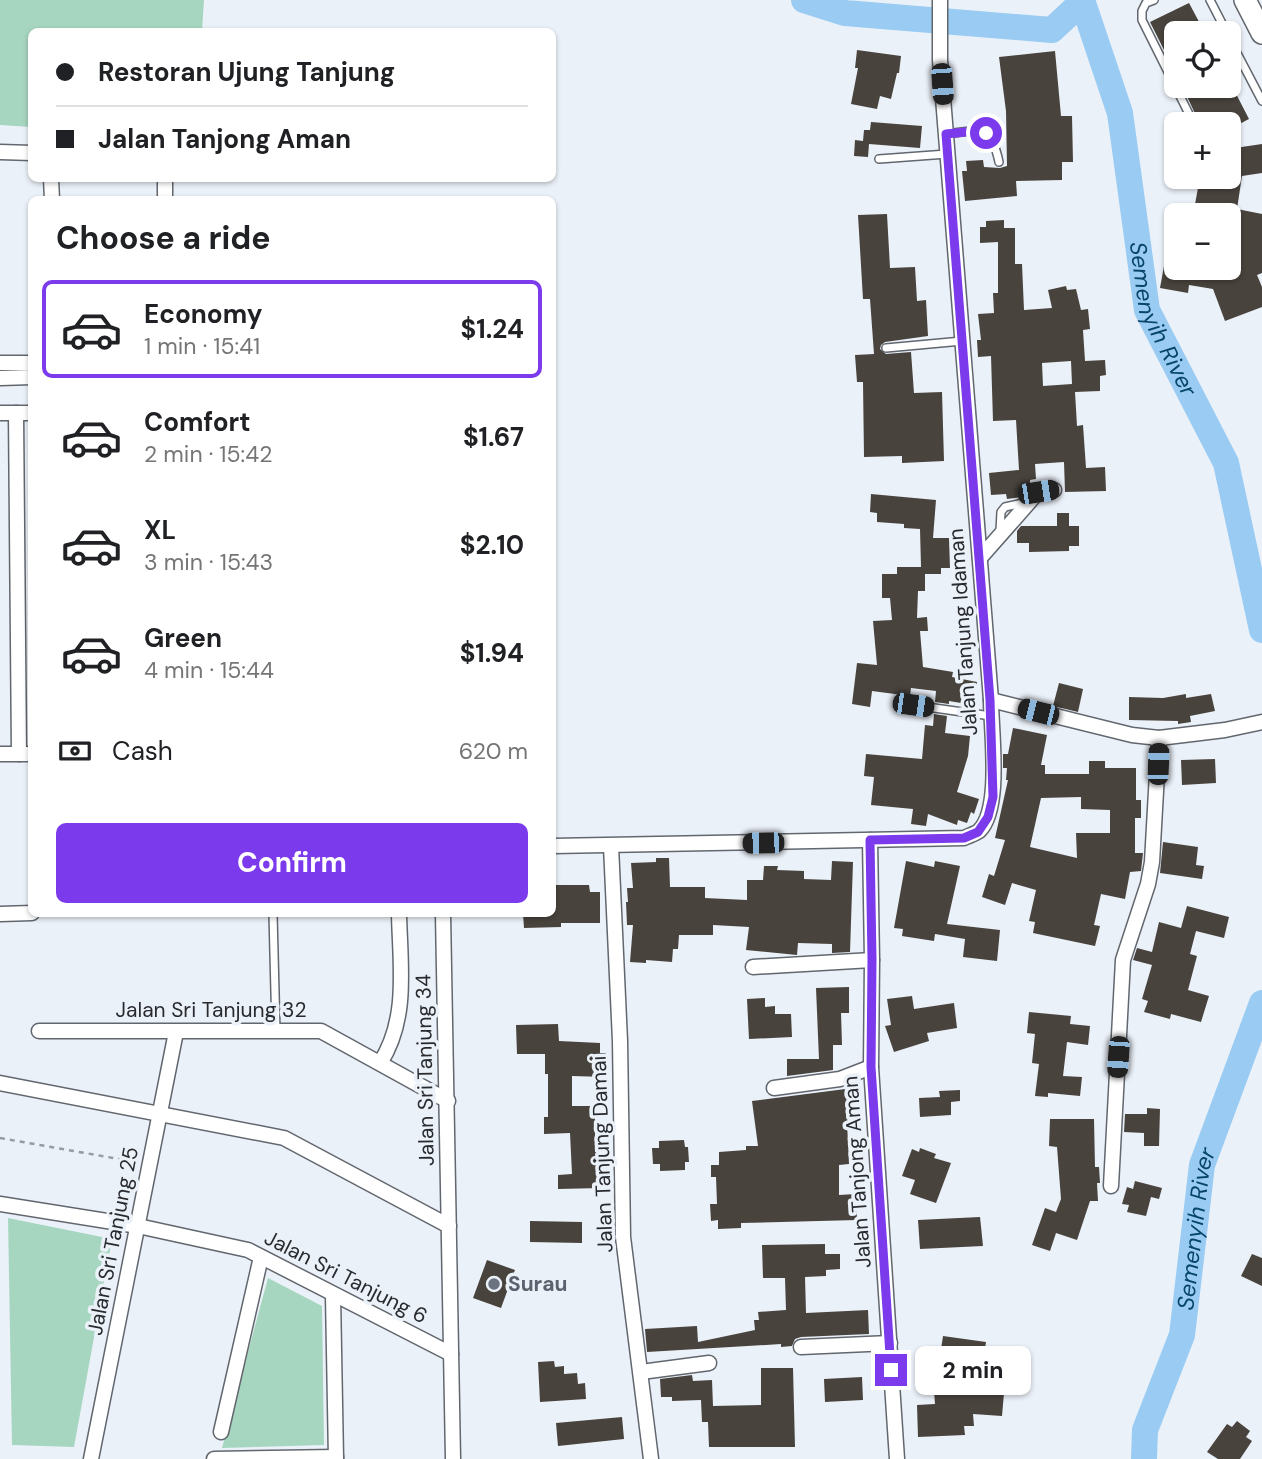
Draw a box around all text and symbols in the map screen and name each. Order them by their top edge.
map controls [1164,21,1241,280]
button: locate [1164,21,1241,98]
text: Restoran Ujung Tanjung [98,55,395,89]
car [931,62,954,106]
button: + [1164,112,1241,189]
route start [970,117,1002,149]
text: Jalan Tanjong Aman [98,122,351,156]
button: − [1164,203,1241,280]
text: Choose a ride [56,217,271,259]
water label: Semenyih River [1123,240,1205,402]
text: Economy [144,297,262,331]
icon: car [60,298,123,361]
text: $1.24 [461,312,524,346]
text: 1 min · 15:41 [144,331,260,361]
text: Comfort [144,405,250,439]
icon: car [60,406,123,469]
text: $1.67 [463,420,524,454]
text: 2 min · 15:42 [144,439,272,469]
car [1016,478,1061,506]
text: XL [144,513,176,547]
icon: car [60,514,123,577]
street label: Jalan Tanjung Idaman [942,527,984,737]
text: $2.10 [460,528,524,562]
text: 3 min · 15:43 [144,547,273,577]
text: Green [144,621,222,655]
icon: car [60,622,123,685]
text: $1.94 [460,636,524,670]
text: 4 min · 15:44 [144,655,274,685]
car [891,692,936,718]
car [1016,697,1061,727]
icon: cash [56,732,94,770]
text: Cash [112,734,173,768]
text: 620 m [459,736,528,766]
car [1147,743,1170,785]
button: Confirm [56,823,528,903]
car [742,832,785,854]
street label: Jalan Sri Tanjung 34 [409,974,441,1166]
street label: Jalan Sri Tanjung 32 [116,996,306,1024]
car [1107,1035,1130,1079]
street label: Jalan Tanjung Damai [585,1055,619,1253]
street label: Jalan Tanjong Aman [836,1075,878,1269]
water label: Semenyih River [1170,1142,1223,1312]
street label: Jalan Sri Tanjung 25 [81,1144,145,1338]
street label: Jalan Sri Tanjung 6 [260,1224,432,1330]
place label: Surau [508,1270,567,1298]
marker: Surau [486,1276,502,1292]
callout: 2 min [916,1346,1031,1394]
route end [875,1354,907,1386]
text: 2 min [943,1355,1003,1385]

